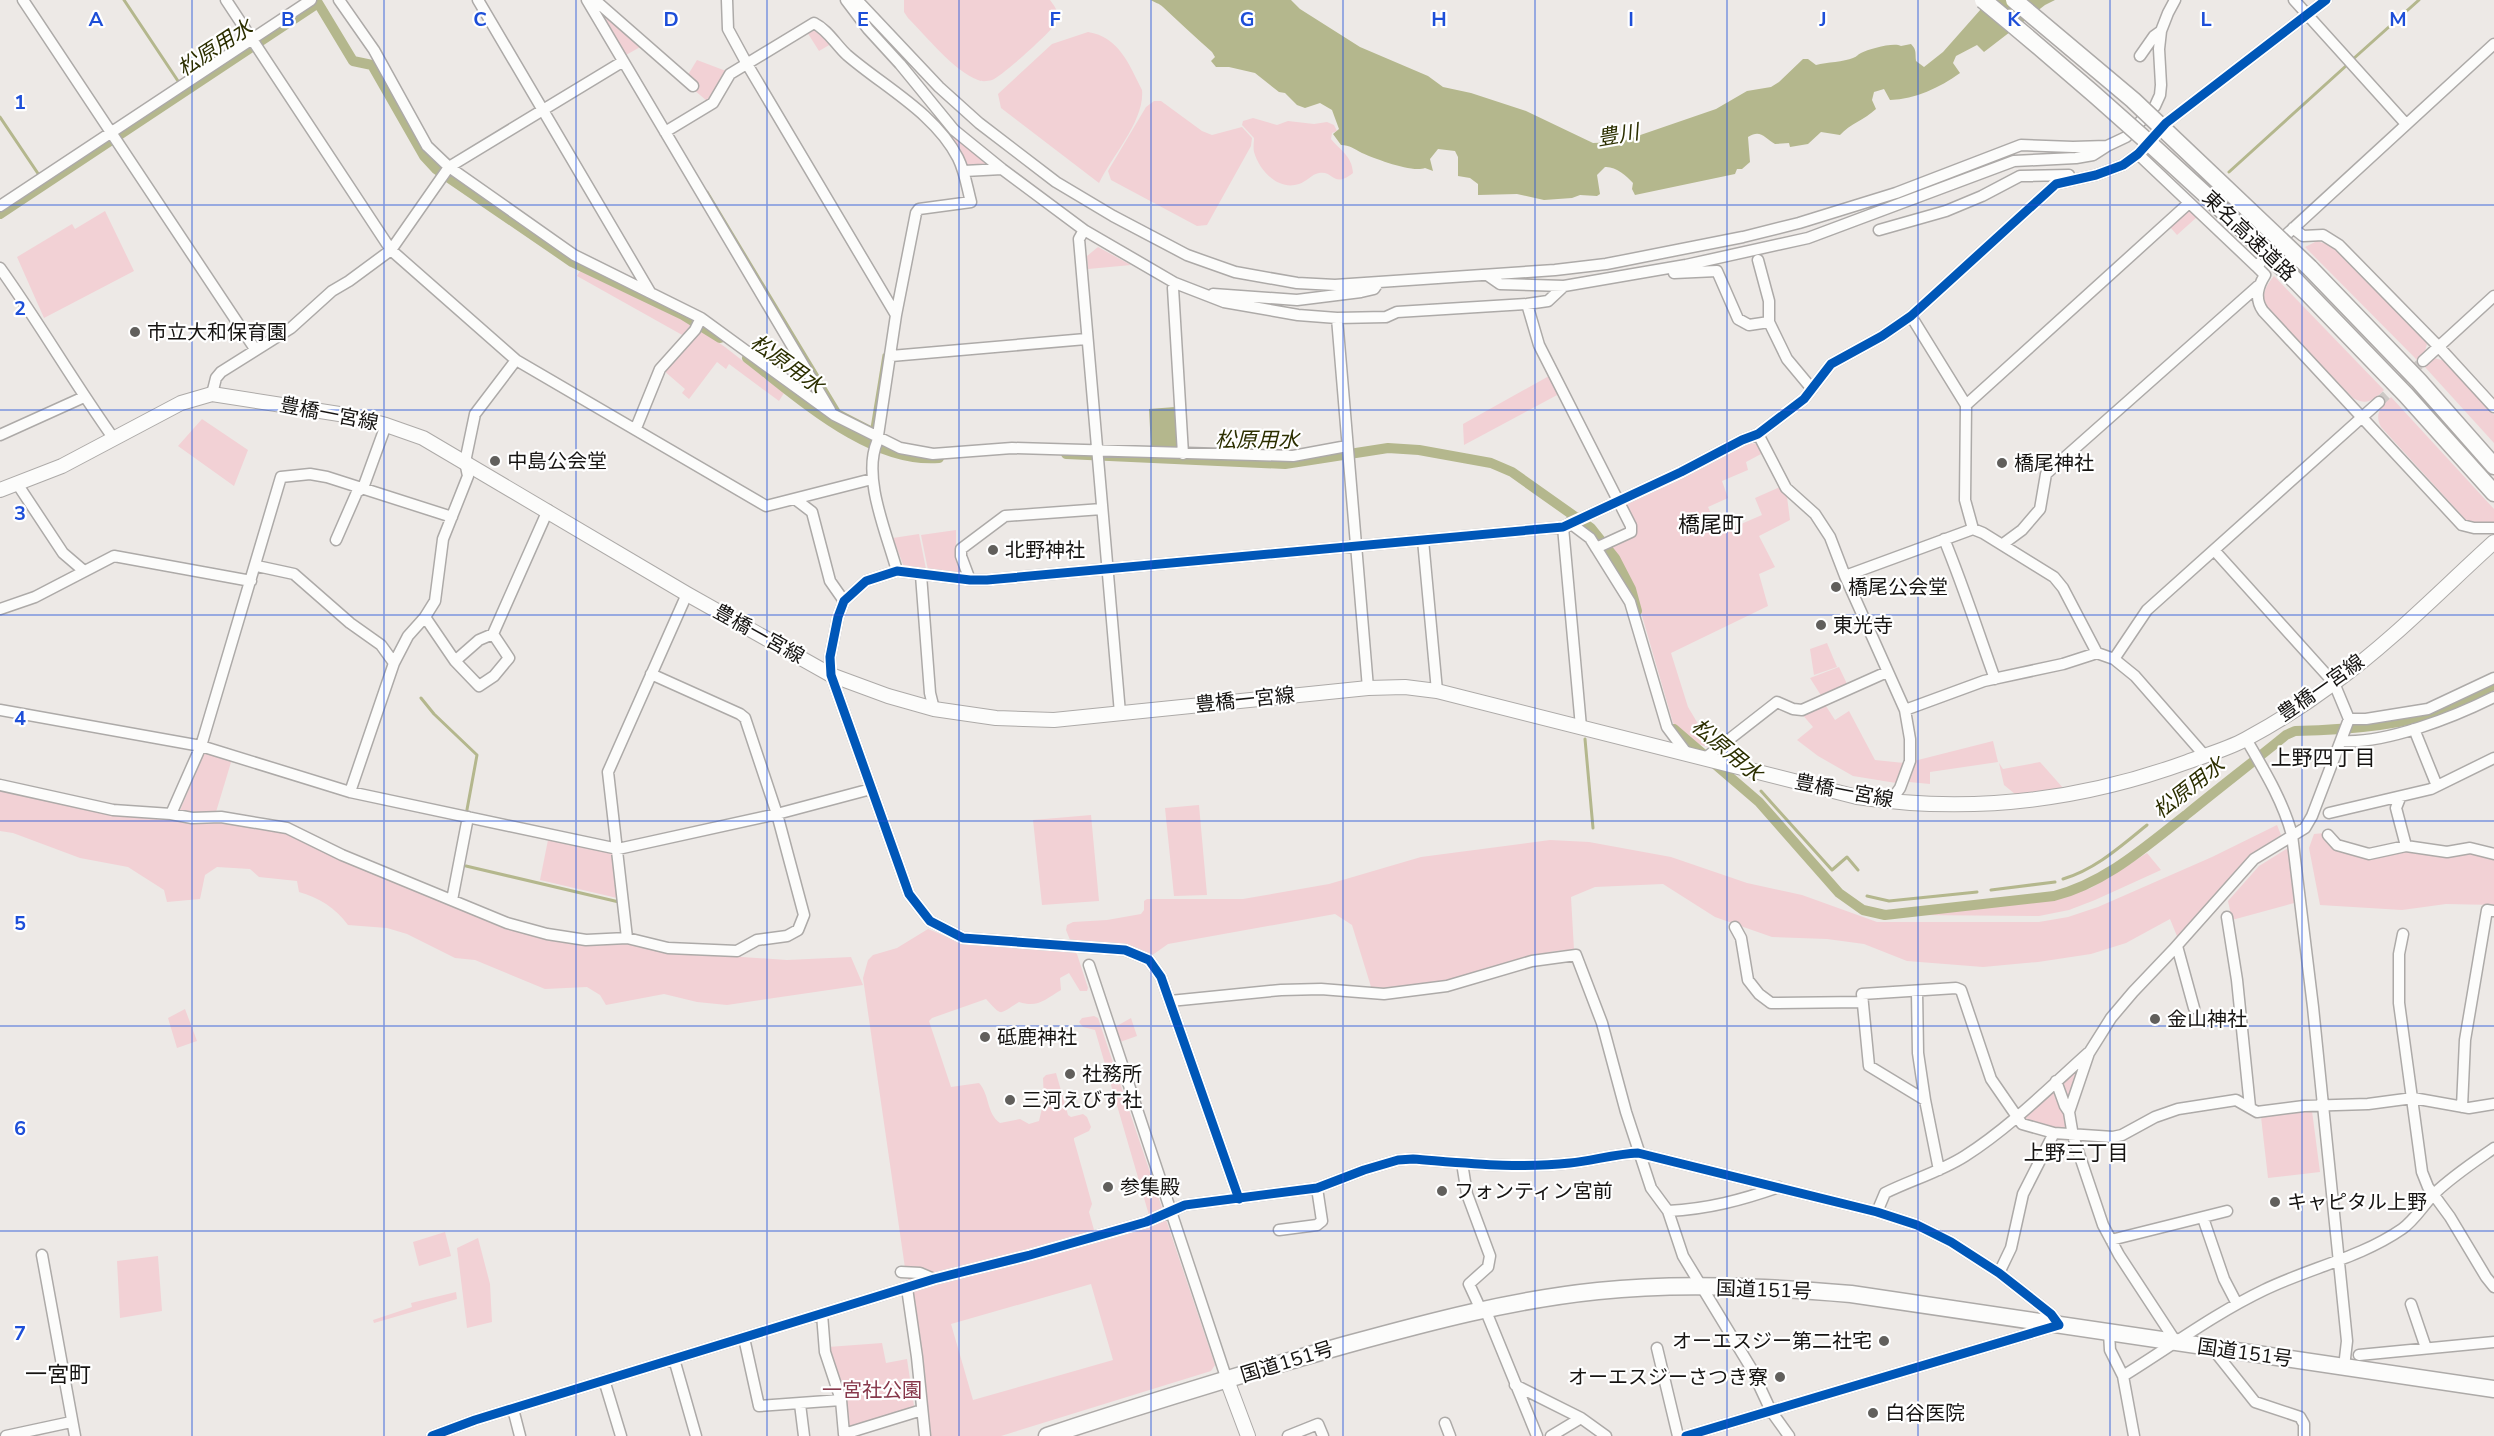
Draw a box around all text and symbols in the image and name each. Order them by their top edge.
text: A [89,6,104,33]
text: B [281,6,295,33]
text: C [473,6,487,33]
text: D [663,6,679,33]
text: E [857,6,869,33]
text: F [1049,6,1061,33]
text: G [1240,6,1254,33]
text: H [1431,6,1447,33]
text: I [1628,6,1634,33]
text: J [1818,6,1827,33]
text: K [2007,6,2021,33]
text: L [2200,6,2212,33]
text: M [2389,6,2407,33]
water label: 松原用水 [172,12,260,83]
text: 1 [14,89,26,116]
water label: 豊川 [1595,117,1643,152]
street label: 東名高速道路 [2196,185,2302,287]
text: 2 [14,295,26,322]
place label: 市立大和保育園 [147,319,287,346]
marker: 市立大和保育園 [128,325,142,339]
water label: 松原用水 [745,328,831,401]
street label: 豊橋一宮線 [277,391,381,437]
water label: 松原用水 [1215,426,1301,454]
place label: 中島公会堂 [507,448,607,475]
place label: 橋尾神社 [2014,450,2094,477]
marker: 中島公会堂 [488,454,502,468]
marker: 橋尾神社 [1995,456,2009,470]
text: 3 [14,500,26,527]
district label: 橋尾町 [1678,510,1744,540]
place label: 北野神社 [1005,537,1085,564]
marker: 北野神社 [986,543,1000,557]
place label: 橋尾公会堂 [1848,574,1948,601]
marker: 橋尾公会堂 [1829,580,1843,594]
street label: 豊橋一宮線 [709,598,809,670]
place label: 東光寺 [1833,612,1893,639]
marker: 東光寺 [1814,618,1828,632]
street label: 豊橋一宮線 [2272,648,2370,728]
street label: 豊橋一宮線 [1194,681,1296,719]
text: 4 [14,705,26,732]
water label: 松原用水 [1686,712,1770,789]
district label: 上野四丁目 [2271,744,2376,772]
water label: 松原用水 [2147,750,2232,825]
street label: 豊橋一宮線 [1792,768,1896,814]
text: 5 [14,910,26,937]
place label: 金山神社 [2167,1006,2247,1033]
marker: 金山神社 [2148,1012,2162,1026]
place label: 砥鹿神社 [997,1024,1077,1051]
marker: 砥鹿神社 [978,1030,992,1044]
place label: 社務所 [1082,1061,1142,1088]
marker: 社務所 [1063,1067,1077,1081]
place label: 三河えびす社 [1022,1087,1142,1114]
marker: 三河えびす社 [1003,1093,1017,1107]
text: 6 [14,1115,26,1142]
district label: 上野三丁目 [2024,1139,2129,1167]
place label: 参集殿 [1120,1174,1180,1201]
place label: フォンティン宮前 [1454,1178,1613,1205]
marker: 参集殿 [1101,1180,1115,1194]
marker: フォンティン宮前 [1435,1184,1449,1198]
place label: キャピタル上野 [2287,1189,2427,1216]
marker: キャピタル上野 [2268,1195,2282,1209]
street label: 国道151号 [1716,1275,1812,1305]
text: 7 [14,1320,26,1347]
place label: オーエスジー第二社宅 [1672,1328,1872,1355]
street label: 国道151号 [2196,1333,2294,1373]
marker: オーエスジー第二社宅 [1877,1334,1891,1348]
street label: 国道151号 [1237,1335,1337,1389]
district label: 一宮町 [25,1360,91,1390]
place label: オーエスジーさつき寮 [1568,1364,1768,1391]
marker: オーエスジーさつき寮 [1773,1370,1787,1384]
park label: 一宮社公園 [822,1377,922,1404]
place label: 白谷医院 [1885,1400,1965,1427]
marker: 白谷医院 [1866,1406,1880,1420]

